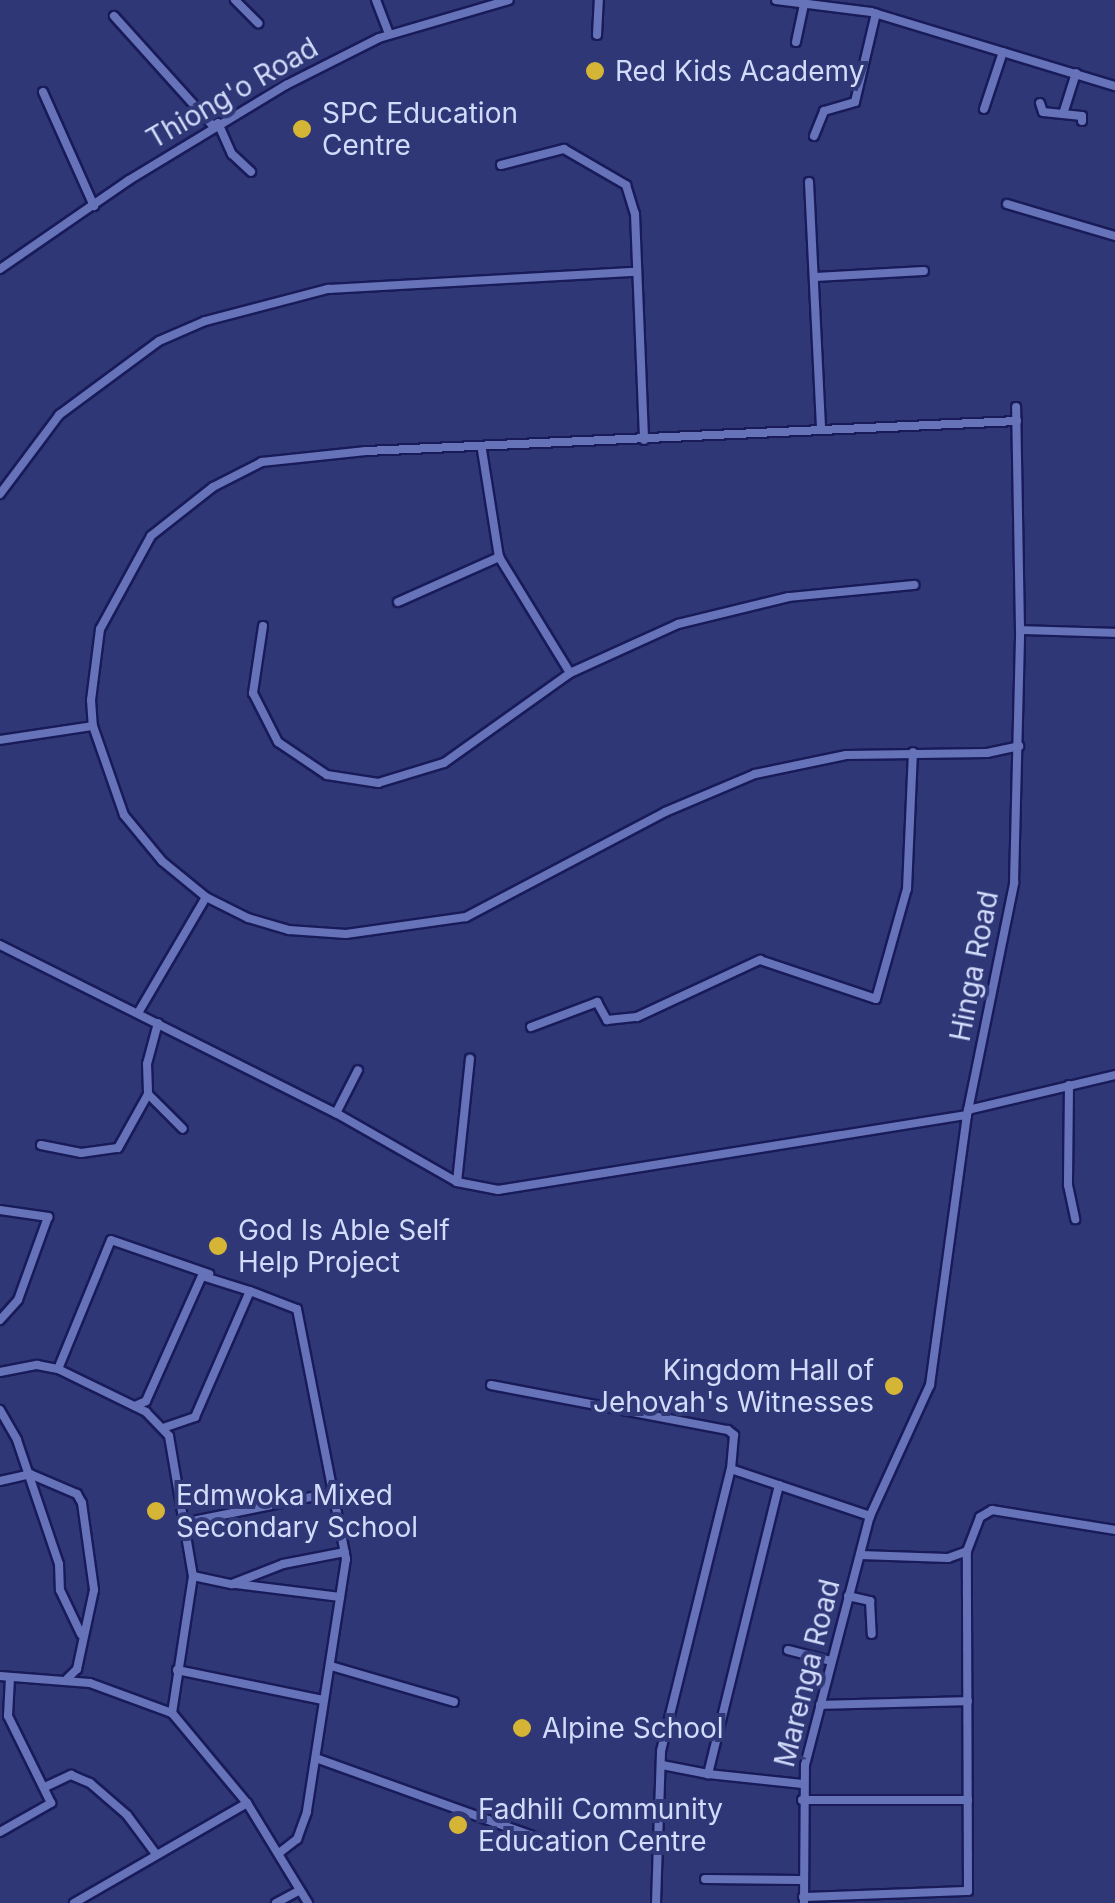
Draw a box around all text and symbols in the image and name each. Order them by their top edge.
street label: Thiong'o Road [140,30,324,156]
place label: Red Kids Academy [615,54,864,88]
marker: Red Kids Academy [584,60,606,82]
place label: SPC Education Centre [322,96,518,162]
marker: SPC Education Centre [291,118,313,140]
street label: Hinga Road [943,888,1005,1044]
place label: God Is Able Self Help Project [238,1213,450,1279]
marker: God Is Able Self Help Project [207,1235,229,1257]
place label: Kingdom Hall of Jehovah's Witnesses [593,1353,874,1419]
marker: Kingdom Hall of Jehovah's Witnesses [883,1375,905,1397]
place label: Edmwoka Mixed Secondary School [176,1478,418,1544]
marker: Edmwoka Mixed Secondary School [145,1500,167,1522]
street label: Marenga Road [767,1576,847,1770]
place label: Alpine School [542,1711,724,1745]
marker: Alpine School [511,1717,533,1739]
place label: Fadhili Community Education Centre [478,1792,723,1858]
marker: Fadhili Community Education Centre [447,1814,469,1836]

